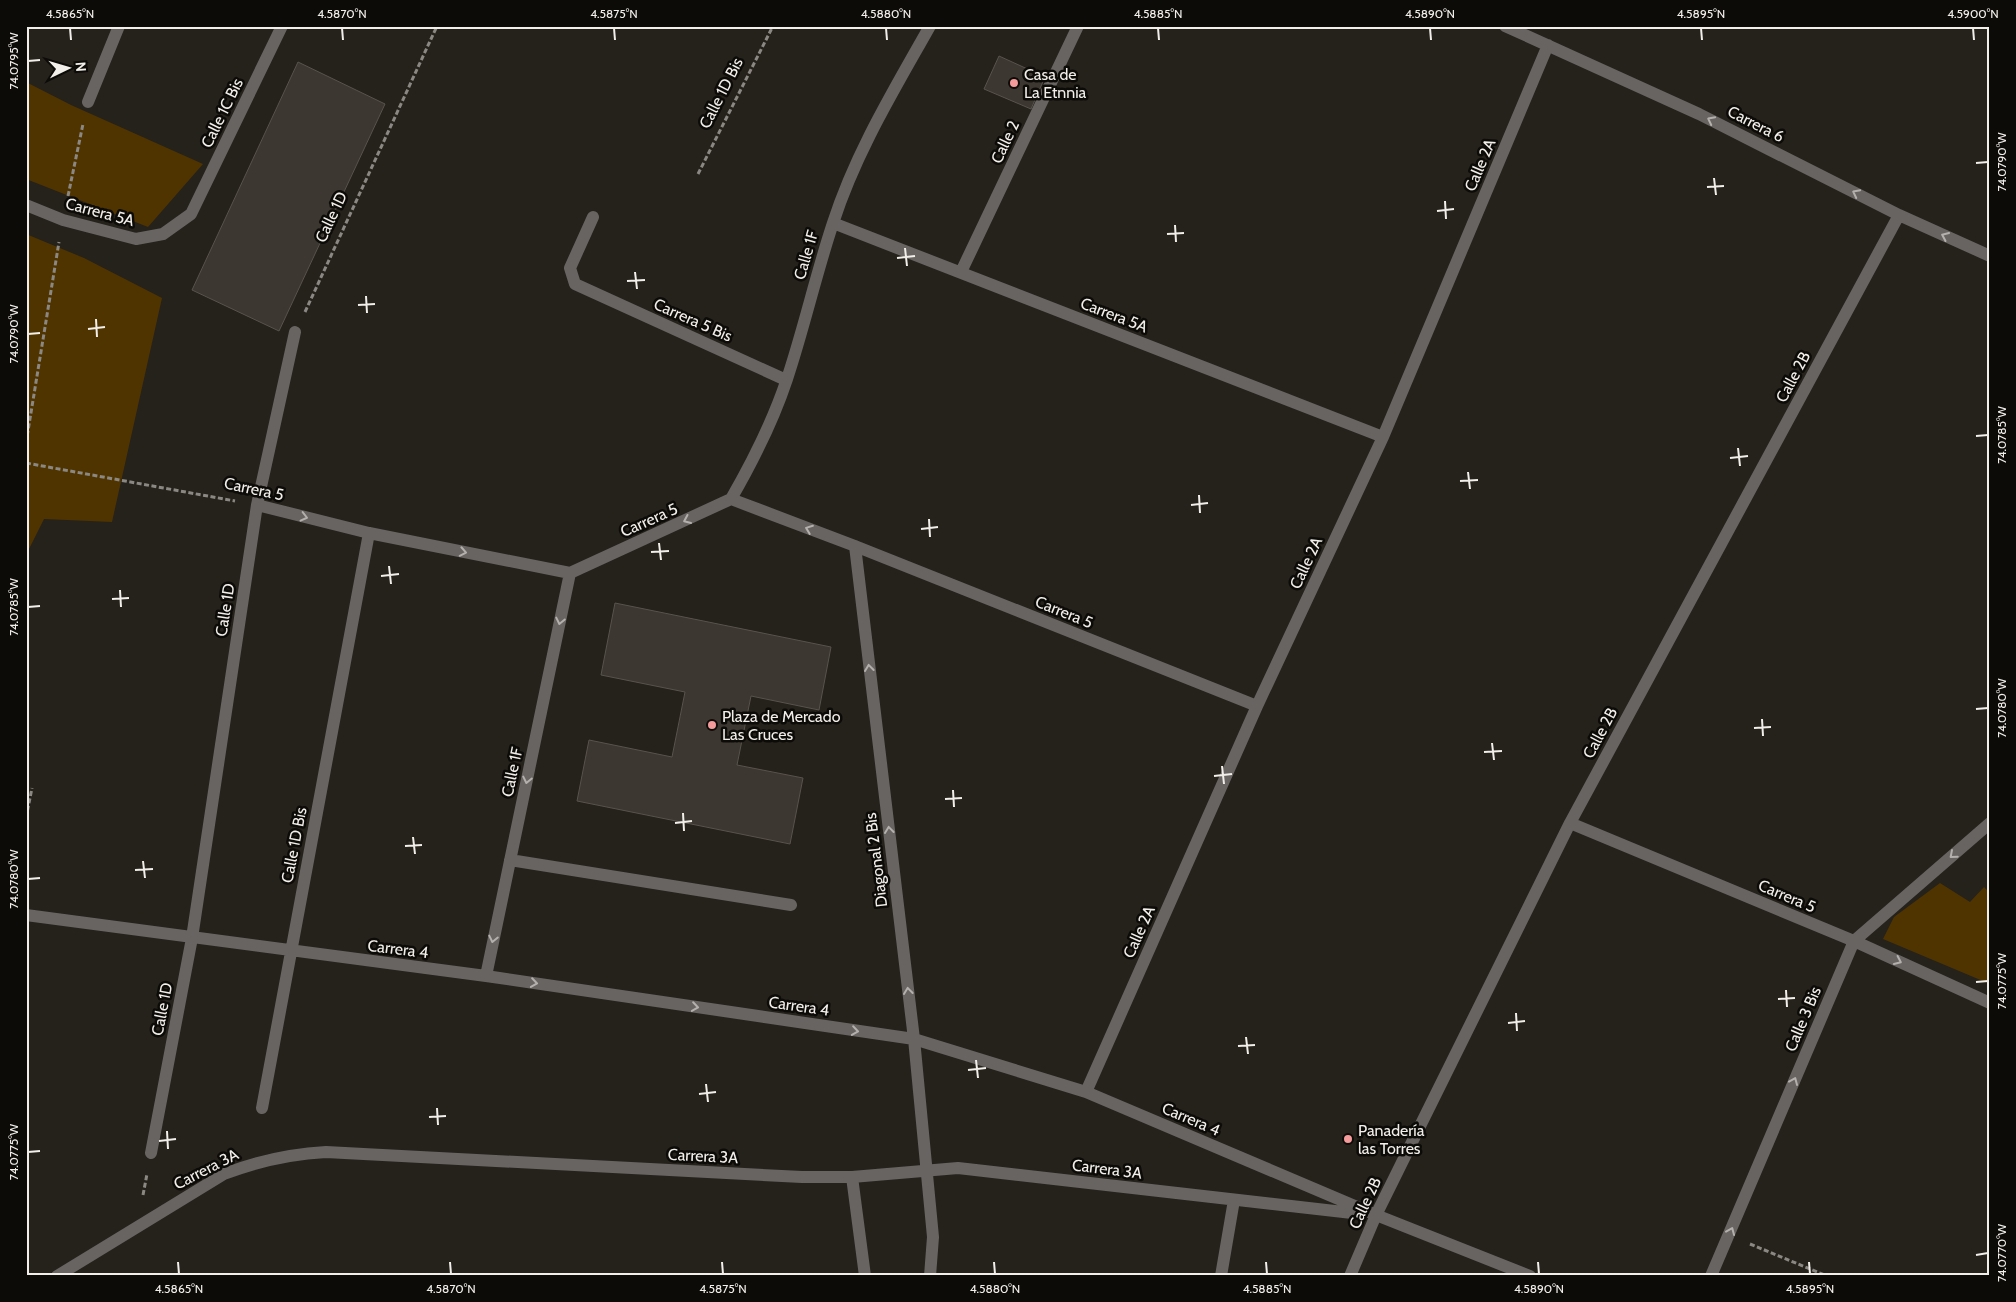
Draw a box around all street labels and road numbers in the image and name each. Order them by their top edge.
street label: Calle 1D Bis [695,54,747,131]
street label: Calle 1C Bis [197,75,247,151]
street label: Carrera 6 [1725,102,1787,146]
street label: Calle 2 [987,118,1023,166]
street label: Calle 2A [1461,136,1500,194]
street label: Calle 1D [311,189,351,245]
street label: Carrera 5A [64,194,137,230]
street label: Calle 1F [790,228,822,282]
street label: Carrera 5 Bis [651,294,735,346]
street label: Carrera 5A [1078,294,1150,337]
street label: Calle 2B [1772,348,1814,406]
street label: Carrera 5 [222,473,286,505]
street label: Carrera 5 [617,499,681,541]
street label: Calle 2A [1286,534,1326,592]
street label: Calle 1D [211,582,239,638]
street label: Carrera 5 [1032,592,1096,632]
street label: Calle 2B [1579,704,1621,762]
street label: Calle 1F [497,745,527,799]
street label: Calle 1D Bis [277,805,311,884]
street label: Diagonal 2 Bis [861,811,891,908]
street label: Carrera 5 [1755,875,1819,917]
street label: Calle 2A [1119,903,1159,961]
street label: Carrera 4 [367,936,429,962]
street label: Calle 1D [148,981,176,1037]
street label: Calle 3 Bis [1781,983,1825,1054]
street label: Carrera 4 [767,992,831,1020]
street label: Carrera 4 [1159,1098,1223,1140]
street label: Carrera 3A [170,1144,242,1193]
street label: Carrera 3A [667,1145,739,1167]
street label: Carrera 3A [1071,1155,1143,1183]
street label: Calle 2B [1345,1174,1385,1232]

